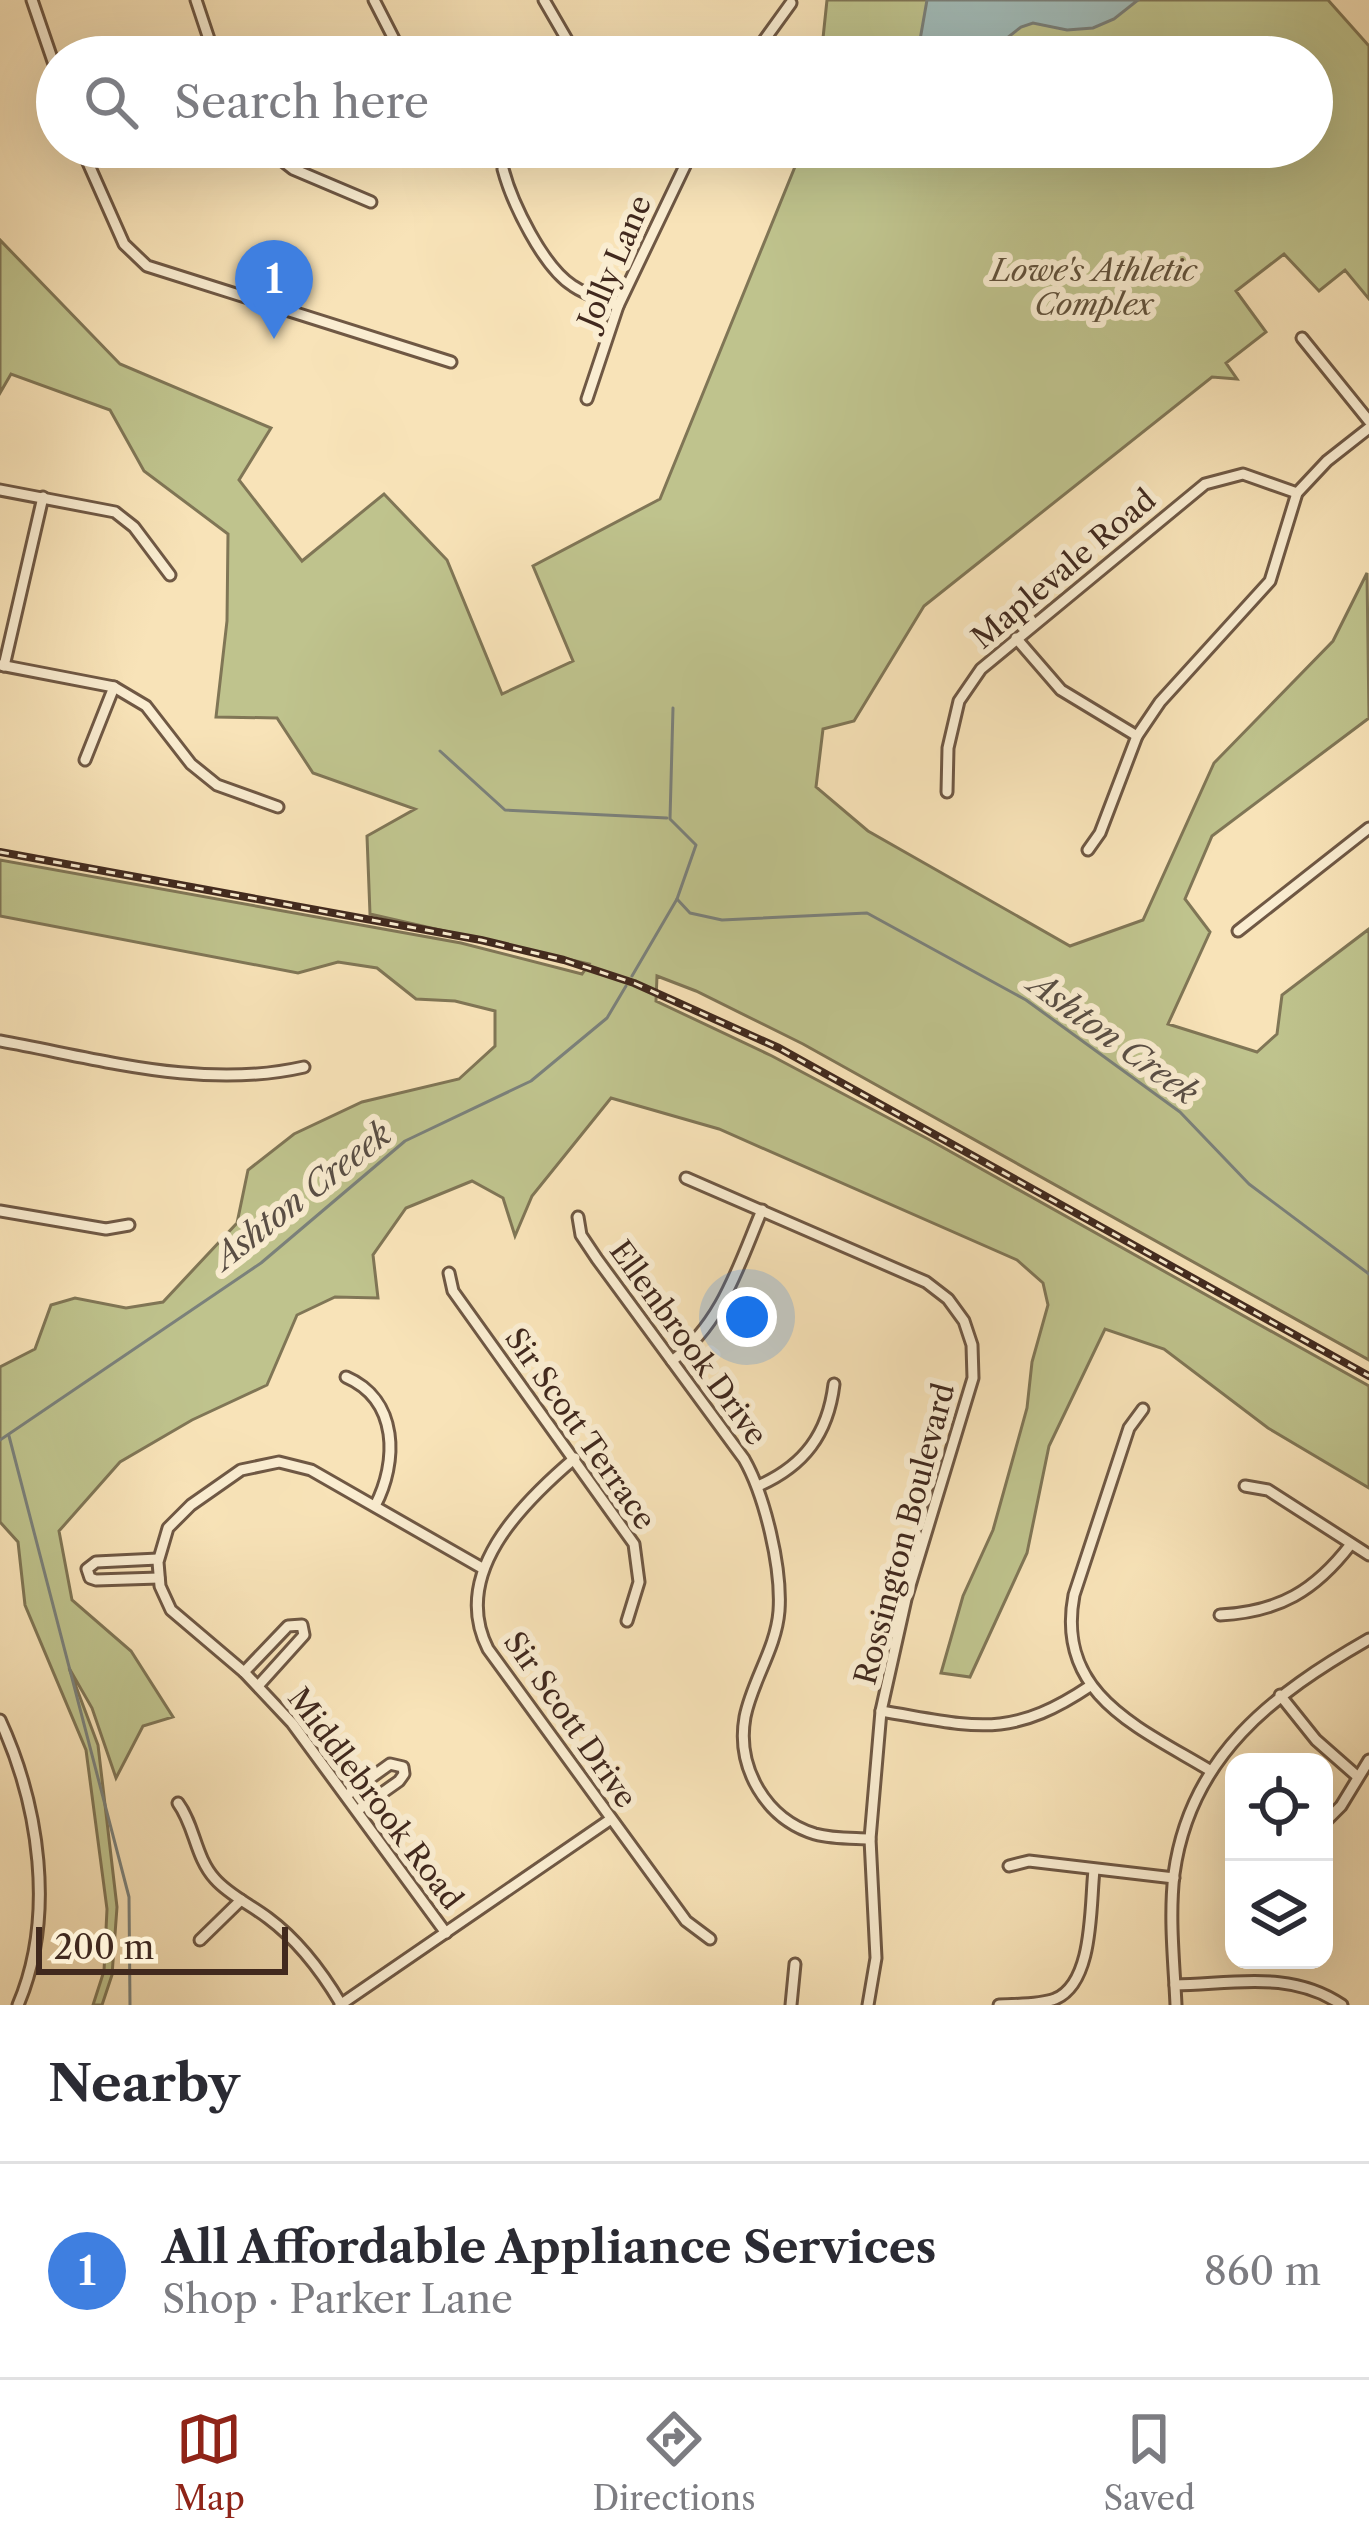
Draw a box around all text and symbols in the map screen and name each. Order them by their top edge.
search box [36,36,1333,168]
icon: search [78,69,144,135]
text: Search here [174,74,429,130]
street label: Jolly Lane [568,190,659,338]
pin: 1 [235,240,313,339]
park label: Lowe's Athletic Complex [989,252,1198,323]
street label: Maplevale Road [964,481,1163,656]
water label: Ashton Creek [1017,960,1206,1113]
water label: Ashton Creeek [201,1113,399,1281]
street label: Ellenbrook Drive [602,1233,775,1452]
your location [717,1287,777,1347]
street label: Sir Scott Terrace [497,1321,664,1537]
street label: Rossington Boulevard [846,1379,963,1689]
street label: Sir Scott Drive [496,1625,645,1815]
street label: Middlebrook Road [280,1681,471,1917]
map controls [1225,1753,1333,1969]
button: locate [1225,1753,1333,1861]
button: layers [1225,1861,1333,1969]
scale bar [36,1921,288,1974]
text: 200 m [54,1927,154,1968]
text: Nearby [48,2052,240,2114]
text: All Affordable Appliance Services [162,2219,936,2275]
text: 1 [78,2247,96,2295]
text: 860 m [1204,2247,1321,2295]
text: Shop · Parker Lane [162,2275,513,2323]
tab: Map [174,2406,245,2519]
tab: Directions [593,2406,756,2519]
tab: Saved [1103,2406,1195,2519]

